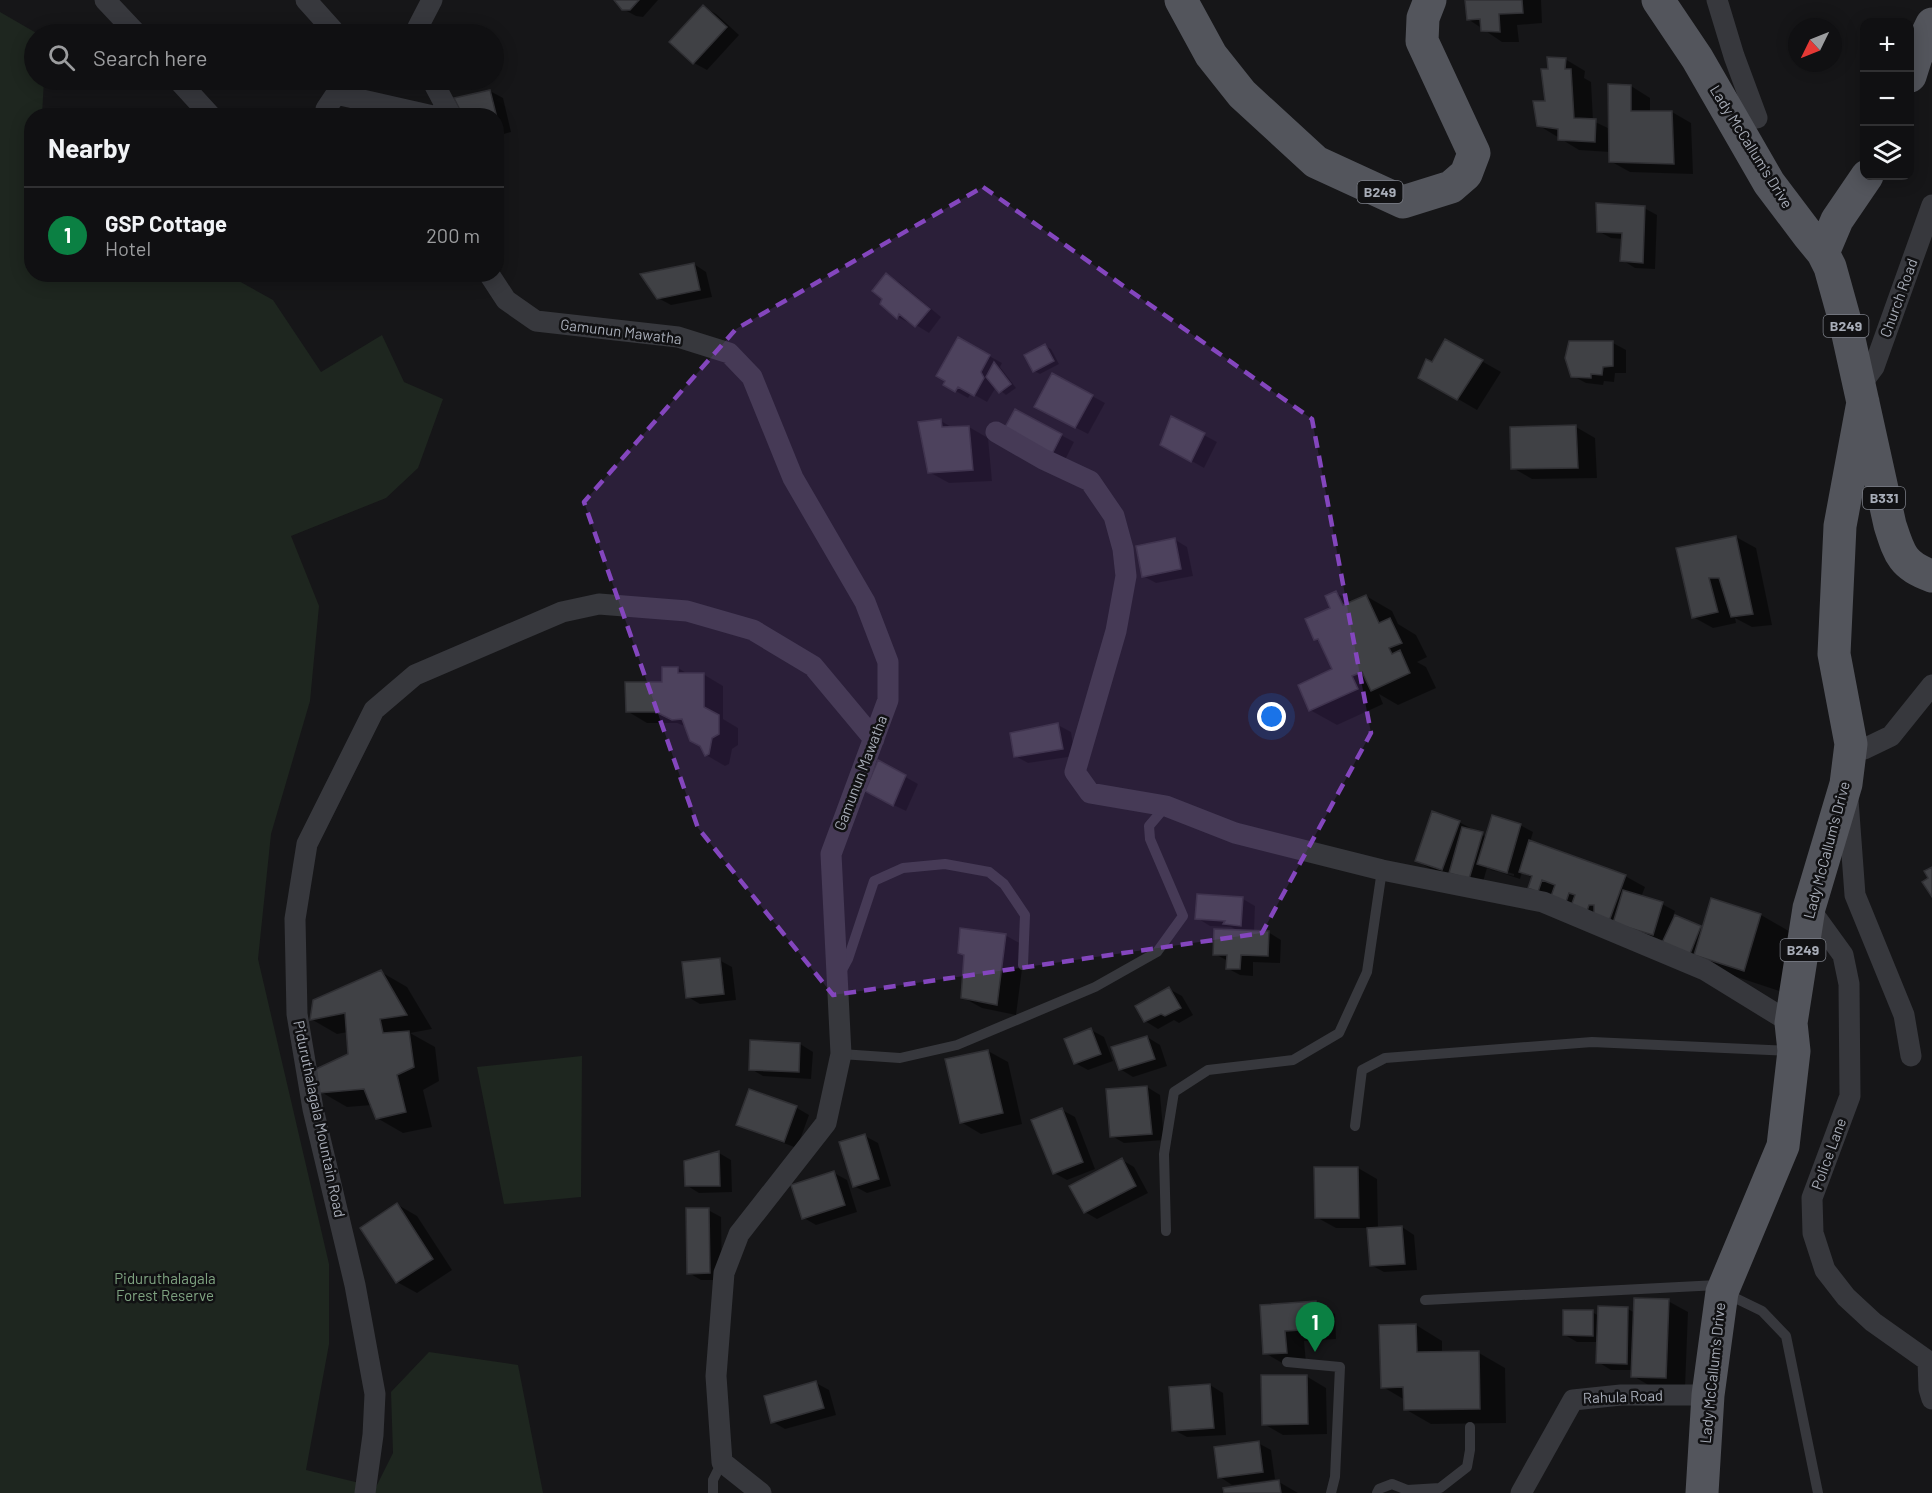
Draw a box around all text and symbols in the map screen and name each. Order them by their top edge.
north arrow [1788,18,1842,72]
map controls [1860,18,1914,180]
button: + [1860,18,1914,72]
search box [24,24,504,90]
icon: search [45,41,78,74]
text: Search here [93,44,207,70]
button: − [1860,72,1914,126]
street label: Lady McCallum's Drive [1707,82,1797,211]
button: layers [1860,126,1914,180]
text: Nearby [48,132,130,163]
road number: B249 [1358,181,1402,203]
text: GSP Cottage [105,210,227,236]
text: 1 [64,223,71,247]
text: 200 m [426,223,480,247]
text: Hotel [105,236,151,260]
street label: Church Road [1875,256,1921,340]
street label: Gamunun Mawatha [559,315,683,347]
road number: B249 [1824,315,1868,337]
road number: B331 [1863,487,1905,509]
your location [1257,702,1286,731]
street label: Gamunun Mawatha [830,712,890,833]
street label: Lady McCallum's Drive [1799,779,1853,920]
road number: B249 [1780,939,1826,961]
street label: Piduruthalagala Mountain Road [290,1019,350,1219]
street label: Police Lane [1807,1115,1849,1192]
park label: Piduruthalagala Forest Reserve [114,1269,216,1304]
pin: 1 [1296,1302,1334,1352]
street label: Lady McCallum's Drive [1696,1302,1728,1444]
street label: Rahula Road [1583,1386,1663,1406]

